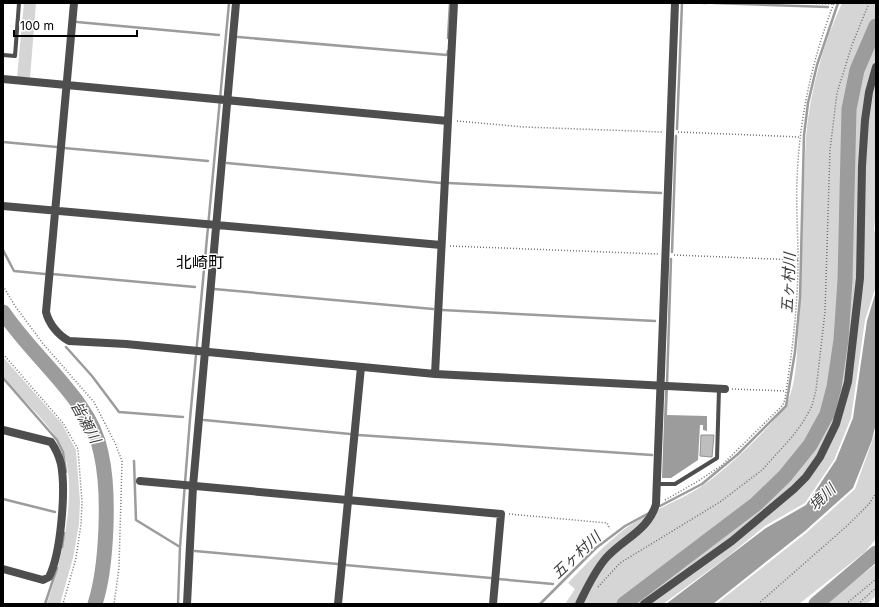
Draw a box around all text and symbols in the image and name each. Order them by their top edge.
scale bar [14,12,137,38]
text: 100 m [20,18,54,33]
water label: 五ヶ村川 [777,251,799,313]
district label: 北崎町 [176,252,224,272]
water label: 皆瀬川 [67,398,106,448]
water label: 境川 [805,478,841,514]
water label: 五ヶ村川 [548,526,606,582]

